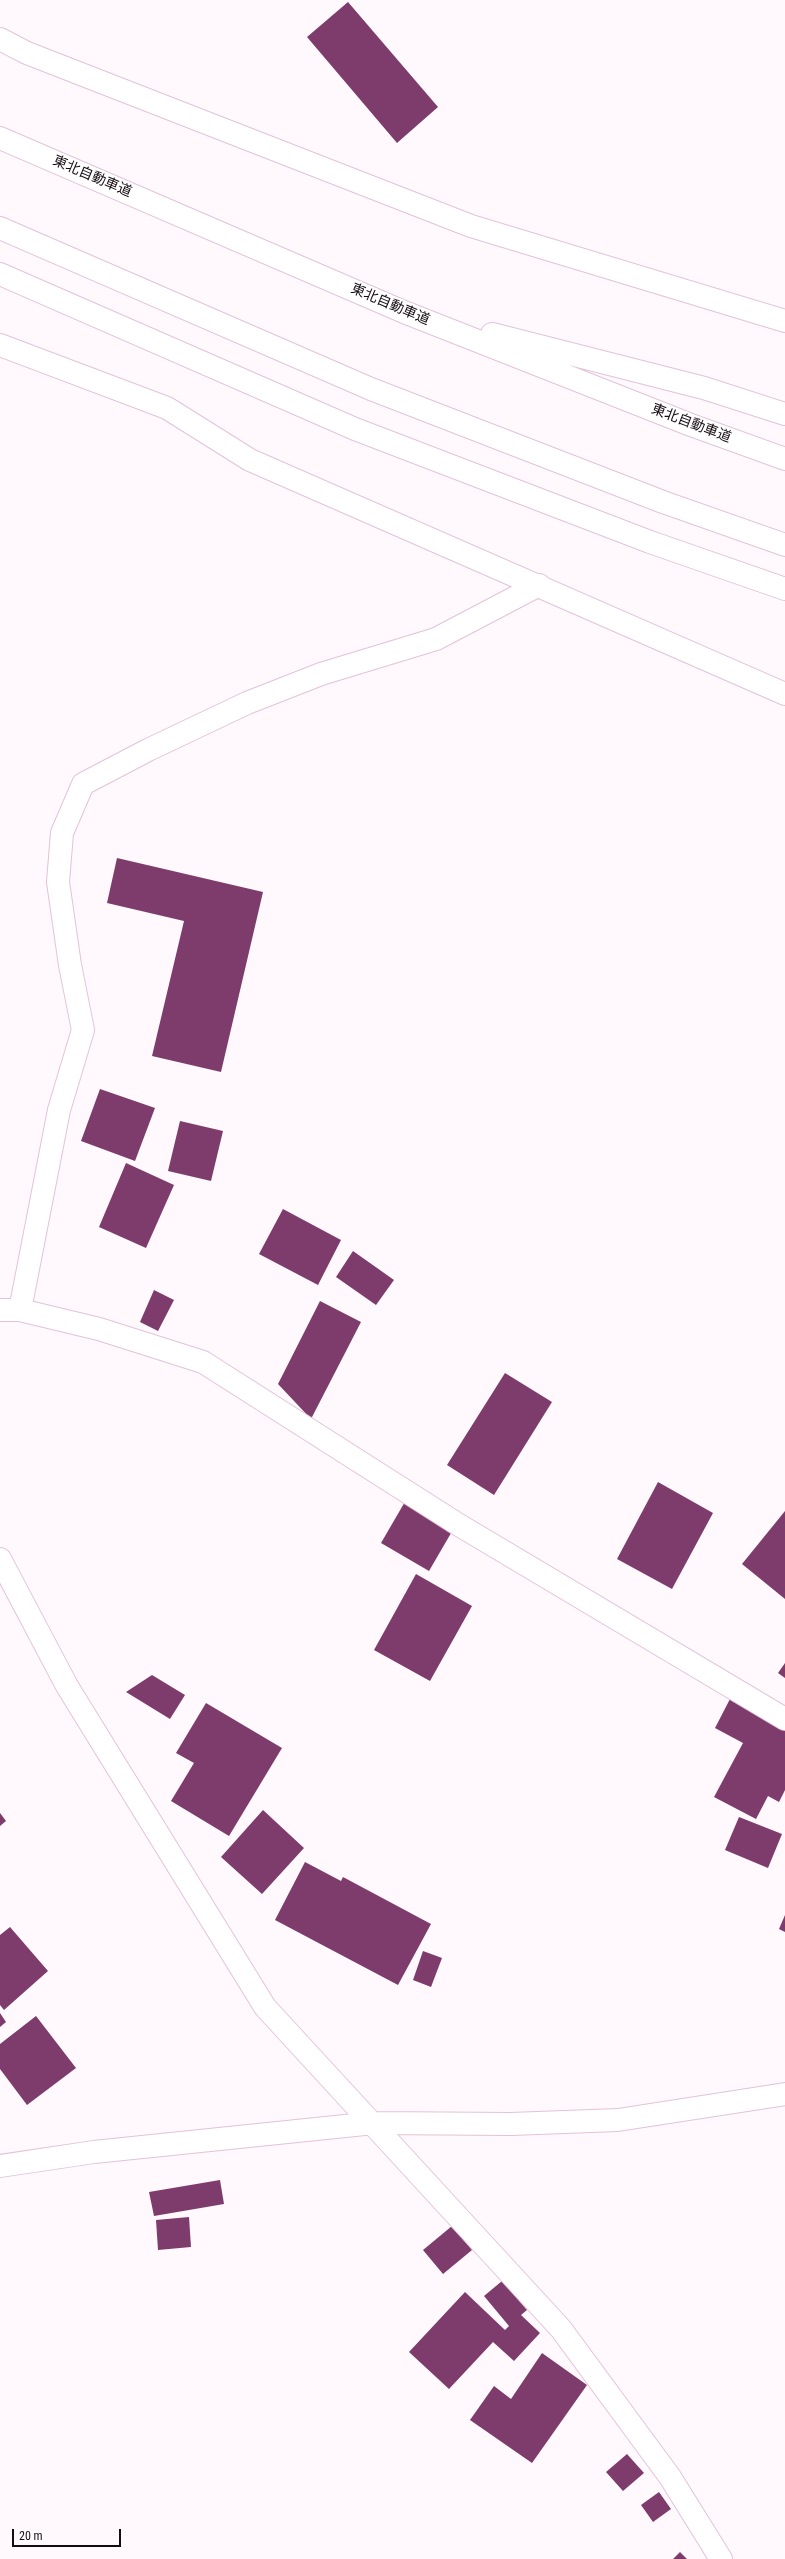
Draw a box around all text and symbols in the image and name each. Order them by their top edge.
street label: 東北自動車道 [50,153,134,201]
street label: 東北自動車道 [348,281,432,329]
street label: 東北自動車道 [649,401,733,447]
scale bar [14,2521,123,2547]
text: 20 m [19,2529,43,2543]

